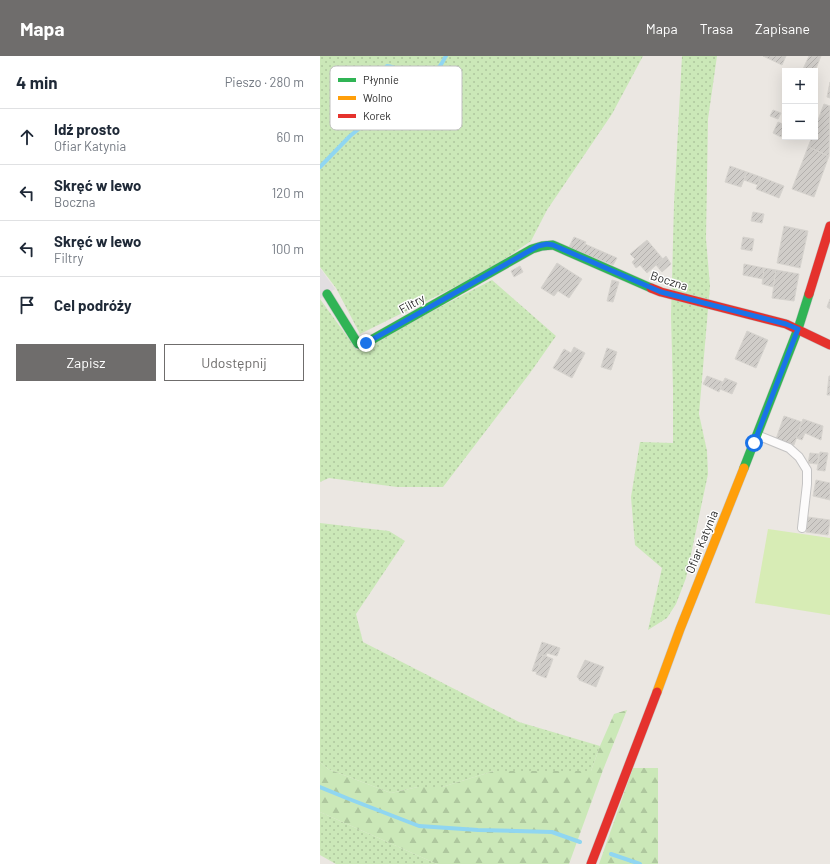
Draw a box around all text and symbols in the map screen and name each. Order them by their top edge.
text: Mapa [20,17,64,40]
text: Mapa [646,20,678,37]
text: Trasa [700,20,733,37]
text: Zapisane [755,20,810,37]
legend [330,66,462,130]
map controls [782,68,818,140]
button: + [782,68,818,104]
text: 4 min [16,72,58,92]
text: Płynnie [363,73,399,86]
text: Pieszo · 280 m [225,74,304,90]
text: Wolno [363,91,393,104]
button: − [782,104,818,140]
text: Korek [363,109,391,122]
text: Idź prosto [54,120,120,138]
icon: ahead [16,126,38,148]
text: 60 m [277,129,304,145]
text: Ofiar Katynia [54,138,126,154]
text: Skręć w lewo [54,176,141,194]
icon: left [16,182,38,204]
text: 120 m [272,185,304,201]
text: Boczna [54,194,95,210]
text: Skręć w lewo [54,232,141,250]
icon: left [16,238,38,260]
text: 100 m [271,241,304,257]
text: Filtry [54,250,84,266]
street label: Boczna [649,267,690,293]
street label: Filtry [396,290,427,316]
icon: arrive [16,294,38,316]
text: Cel podróży [54,296,132,314]
route end [357,334,375,352]
button: Zapisz [16,344,156,381]
button: Udostępnij [164,344,304,381]
route start [745,434,763,452]
street label: Ofiar Katynia [682,508,720,575]

